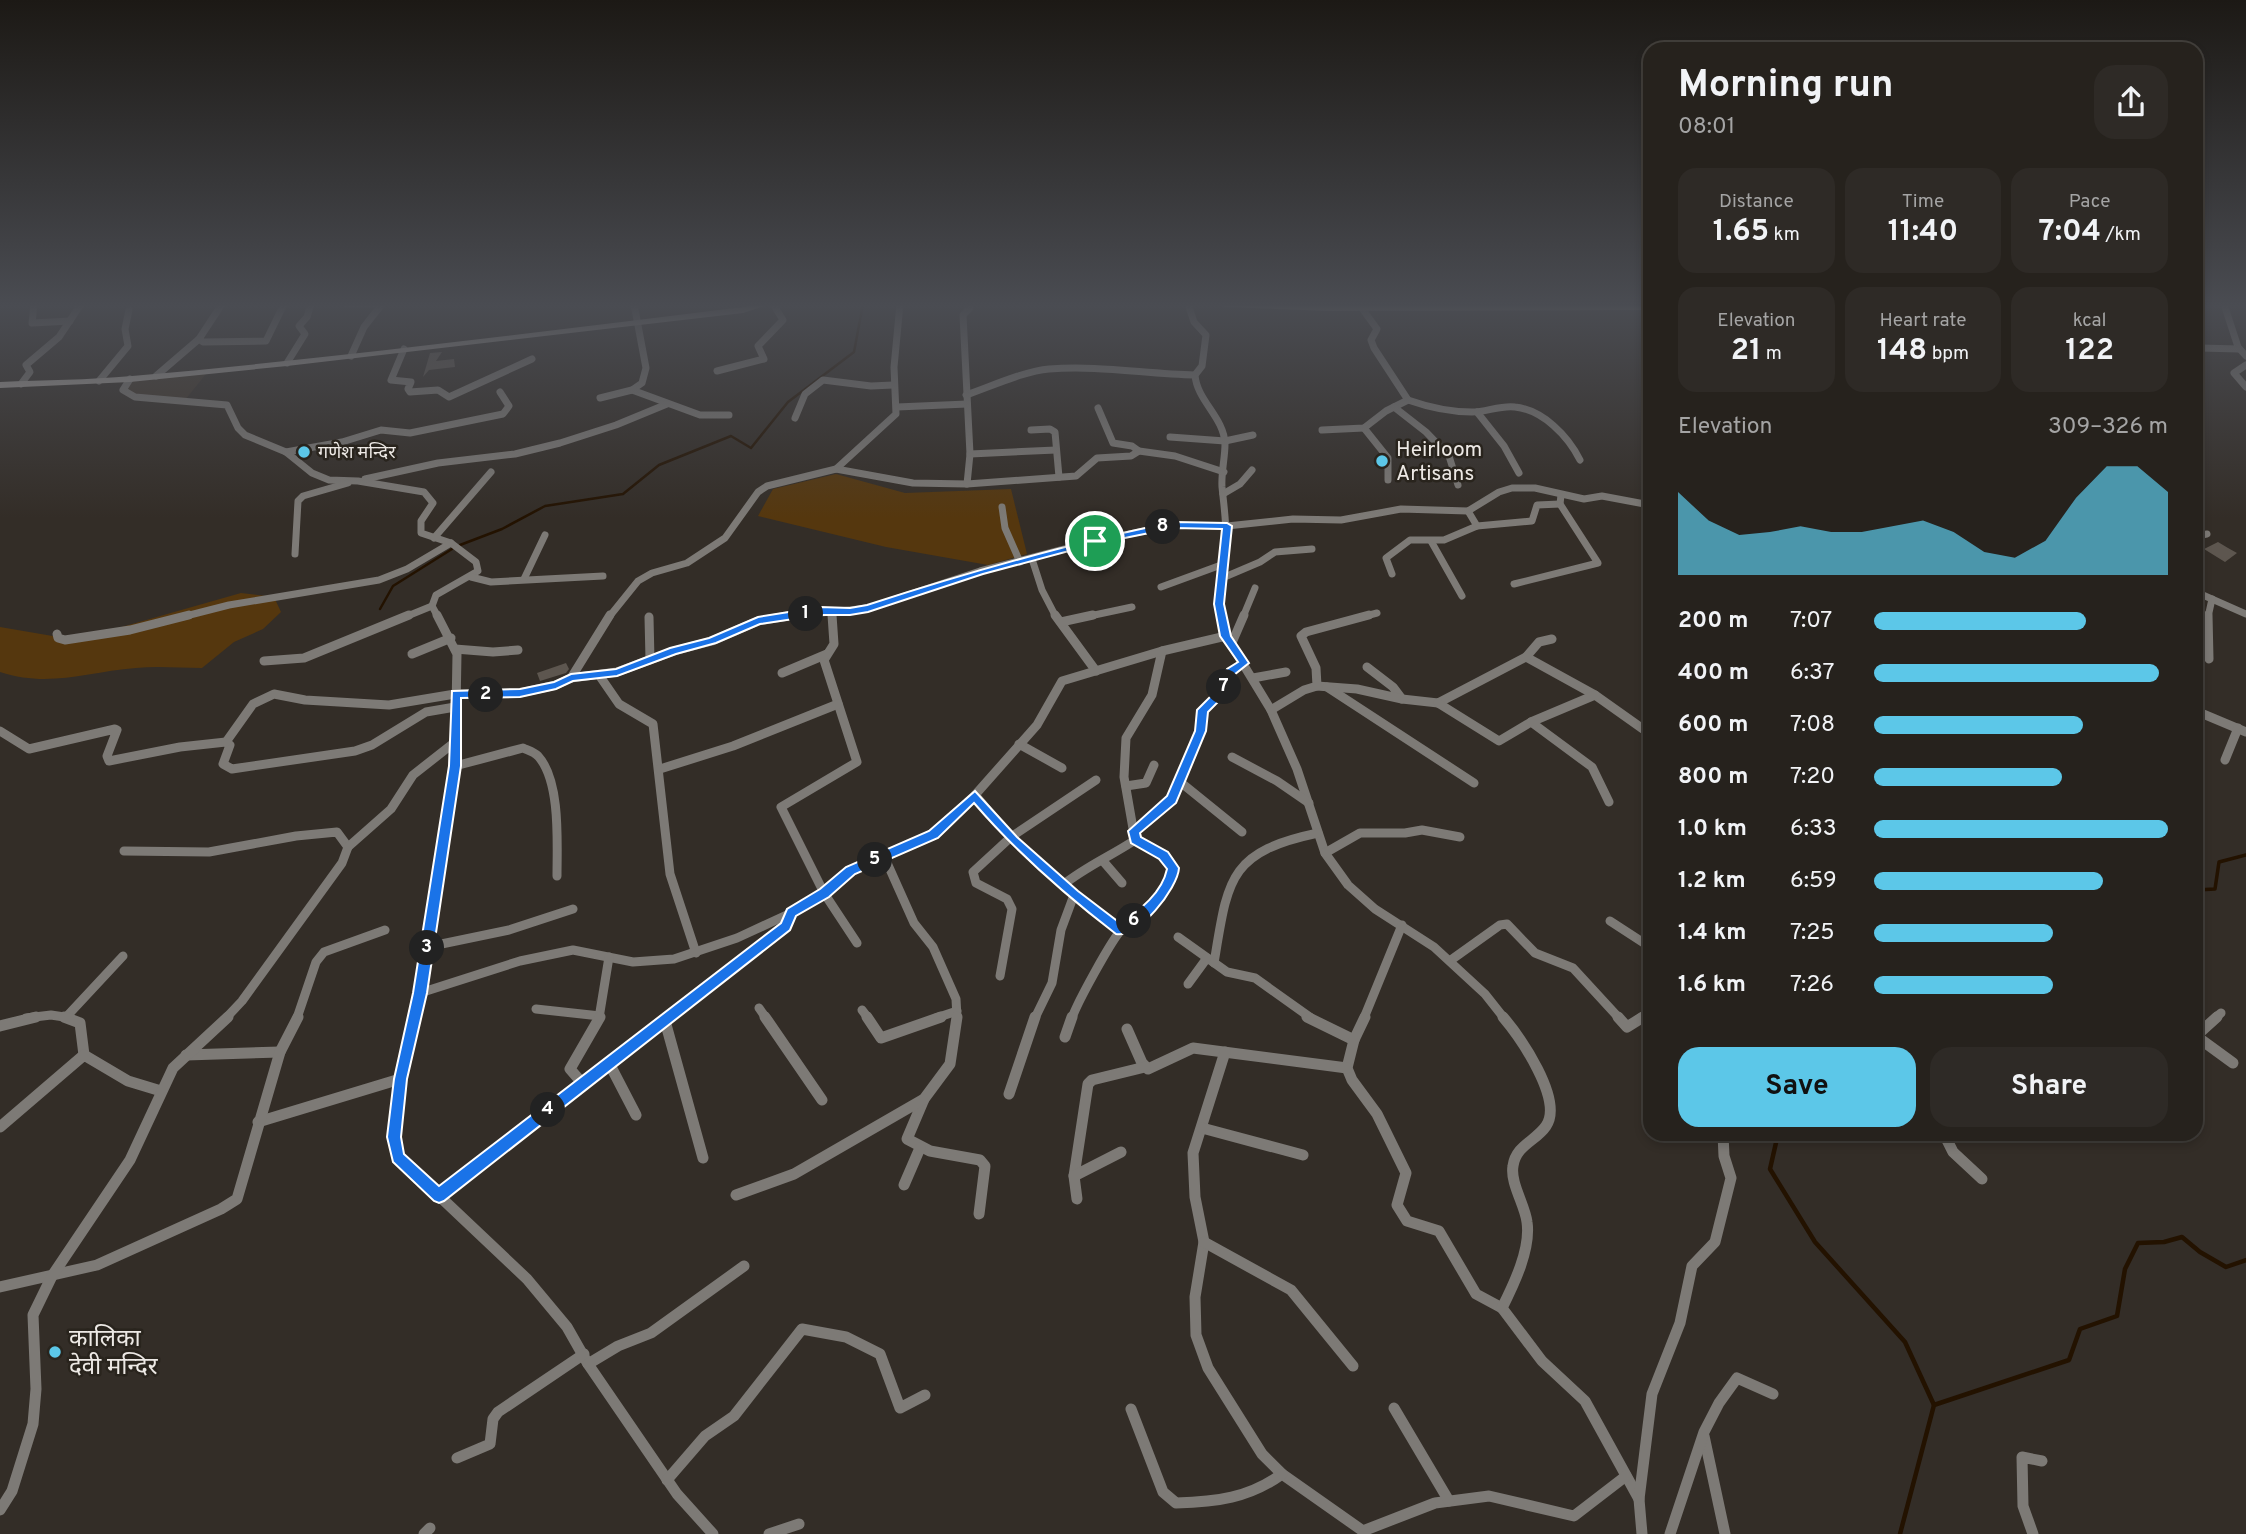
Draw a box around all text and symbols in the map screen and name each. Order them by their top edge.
text: Morning run [1678,62,1894,111]
button: share [2094,65,2168,139]
text: 08:01 [1678,113,1735,142]
text: Distance [1719,190,1794,214]
text: Time [1902,190,1944,214]
text: Pace [2069,190,2111,214]
text: 1.65 [1713,214,1769,251]
text: 11:40 [1888,214,1958,251]
text: 7:04 [2038,214,2101,251]
text: km [1769,223,1800,247]
text: /km [2101,223,2141,247]
text: Elevation [1717,309,1795,333]
text: Heart rate [1880,309,1966,333]
text: kcal [2073,309,2107,333]
text: 21 [1731,333,1761,370]
text: 148 [1877,333,1927,370]
text: 122 [2065,333,2114,370]
text: m [1761,342,1782,366]
text: bpm [1927,342,1969,366]
text: Elevation [1678,413,1773,442]
text: 309–326 m [2048,413,2168,442]
place label: Heirloom Artisans [1396,437,1482,488]
place label: गणेश मन्दिर [318,441,396,465]
marker: गणेश मन्दिर [296,444,312,460]
marker: Heirloom Artisans [1374,453,1390,469]
pin: 8 [1146,510,1180,544]
pin [1065,511,1125,571]
text: 8 [1157,514,1168,538]
icon: arrive [1076,522,1114,560]
pin: 1 [788,596,824,632]
text: 1 [802,601,809,625]
text: 200 m [1678,607,1748,636]
text: 7:07 [1790,607,1832,636]
text: 400 m [1678,659,1749,688]
text: 6:37 [1790,659,1835,688]
pin: 7 [1206,670,1242,704]
text: 7 [1218,674,1229,698]
pin: 2 [468,678,504,712]
text: 2 [480,682,491,706]
text: 600 m [1678,711,1748,740]
text: 7:08 [1790,711,1835,740]
text: 800 m [1678,763,1748,792]
text: 7:20 [1790,763,1835,792]
text: 1.0 km [1678,815,1747,844]
text: 6:33 [1790,815,1837,844]
pin: 5 [858,842,892,878]
text: 5 [869,847,880,871]
text: 1.2 km [1678,867,1746,896]
text: 6:59 [1790,867,1837,896]
pin: 6 [1116,904,1152,939]
text: 6 [1128,908,1139,932]
text: 1.4 km [1678,919,1746,948]
text: 7:25 [1790,919,1835,948]
pin: 3 [410,930,444,965]
text: 3 [421,935,432,959]
text: 1.6 km [1678,971,1746,1000]
text: 7:26 [1790,971,1834,1000]
button: Save [1678,1047,1916,1127]
button: Share [1930,1047,2168,1127]
pin: 4 [530,1092,566,1128]
text: 4 [541,1097,554,1121]
place label: कालिका देवी मन्दिर [69,1324,159,1383]
marker: कालिका देवी मन्दिर [47,1344,63,1360]

